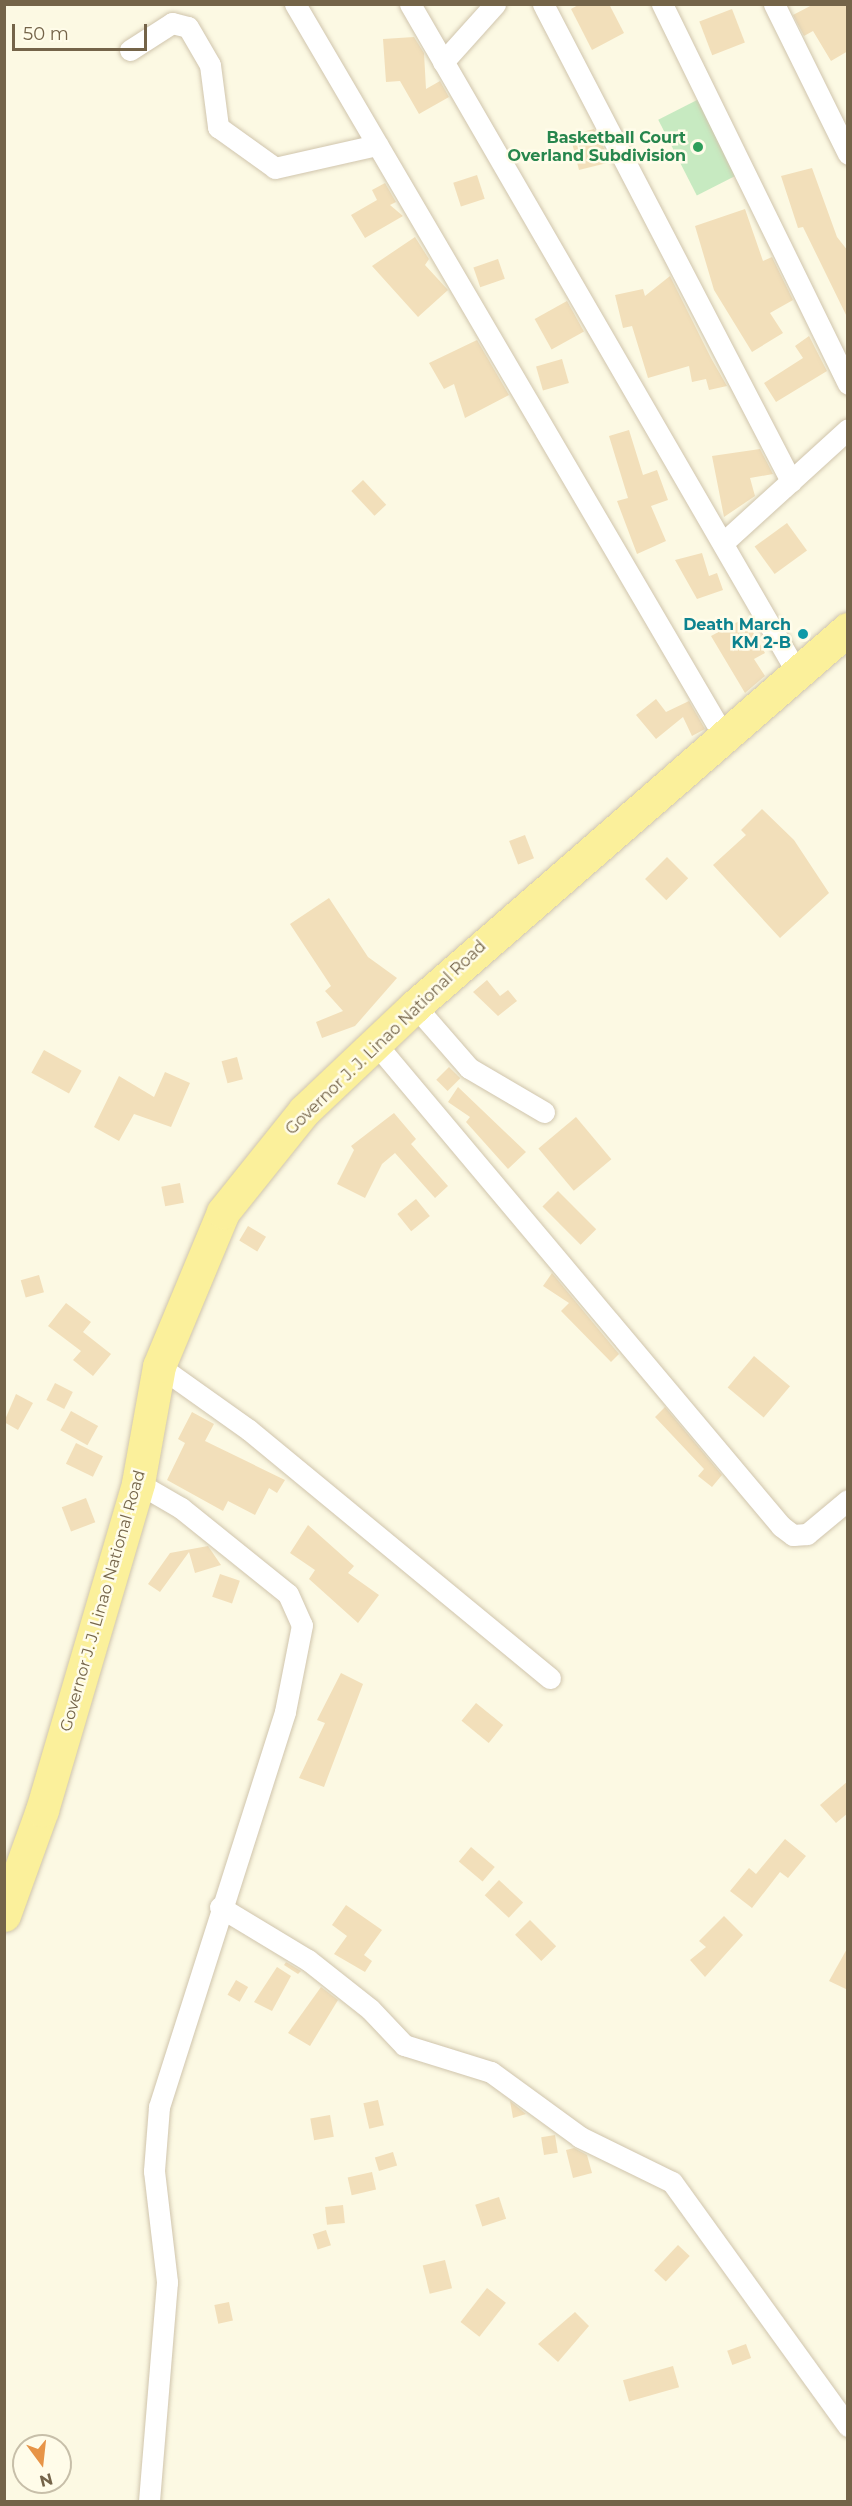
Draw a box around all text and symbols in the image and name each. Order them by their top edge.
scale bar [15,12,150,50]
text: 50 m [23,23,69,45]
place label: Basketball Court Overland Subdivision [507,128,686,166]
marker: Basketball Court Overland Subdivision [691,140,705,154]
place label: Death March KM 2-B [683,615,791,653]
marker: Death March KM 2-B [796,627,810,641]
street label: Governor J. J. Linao National Road [282,937,490,1139]
street label: Governor J. J. Linao National Road [56,1468,150,1734]
north arrow [12,2434,72,2494]
text: N [38,2469,55,2491]

